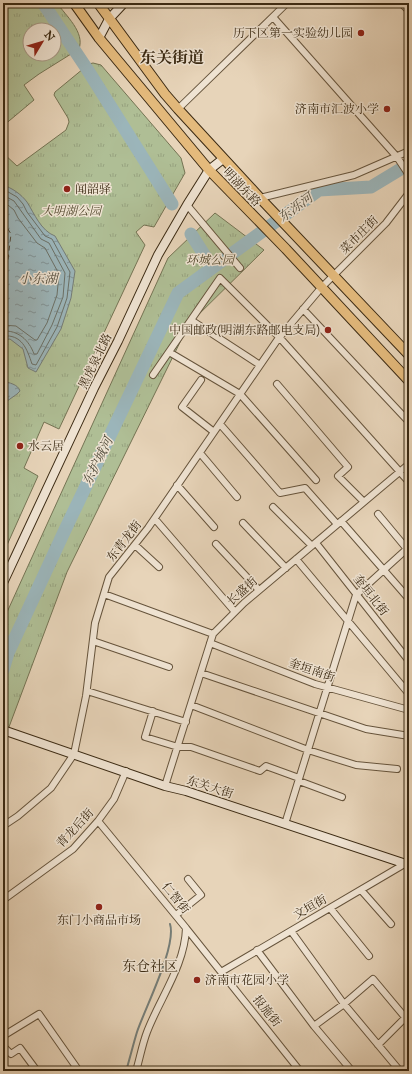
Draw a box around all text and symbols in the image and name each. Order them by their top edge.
north arrow [22,22,62,62]
place label: 历下区第一实验幼儿园 [233,26,353,40]
text: N [41,28,58,44]
marker: 历下区第一实验幼儿园 [356,28,366,38]
district label: 东关街道 [140,48,204,67]
place label: 济南市汇波小学 [295,102,379,116]
marker: 济南市汇波小学 [382,104,392,114]
street label: 明湖东路 [220,165,264,209]
place label: 闻韶驿 [75,182,111,196]
marker: 闻韶驿 [62,184,72,194]
water label: 东泺河 [275,189,318,226]
park label: 大明湖公园 [41,204,103,218]
street label: 菜市庄街 [337,212,382,257]
park label: 环城公园 [186,253,236,267]
water label: 小东湖 [18,271,59,287]
place label: 中国邮政(明湖东路邮电支局) [169,323,320,337]
marker: 中国邮政(明湖东路邮电支局) [323,325,333,335]
street label: 黑虎泉北路 [76,331,114,391]
water label: 东护城河 [79,433,117,488]
place label: 水云居 [28,439,64,453]
marker: 水云居 [15,441,25,451]
street label: 东青龙街 [104,517,145,564]
street label: 奎垣北街 [351,572,392,619]
street label: 长盛街 [224,573,261,608]
street label: 奎垣南街 [287,656,338,685]
street label: 东关大街 [185,773,236,801]
street label: 青龙后街 [54,805,97,850]
street label: 仁智街 [159,880,193,917]
street label: 文垣街 [291,891,330,922]
marker: 东门小商品市场 [94,902,104,912]
place label: 东门小商品市场 [57,913,141,927]
district label: 东仓社区 [122,958,178,975]
place label: 济南市花园小学 [205,973,289,987]
marker: 济南市花园小学 [192,975,202,985]
street label: 报施街 [250,993,284,1030]

